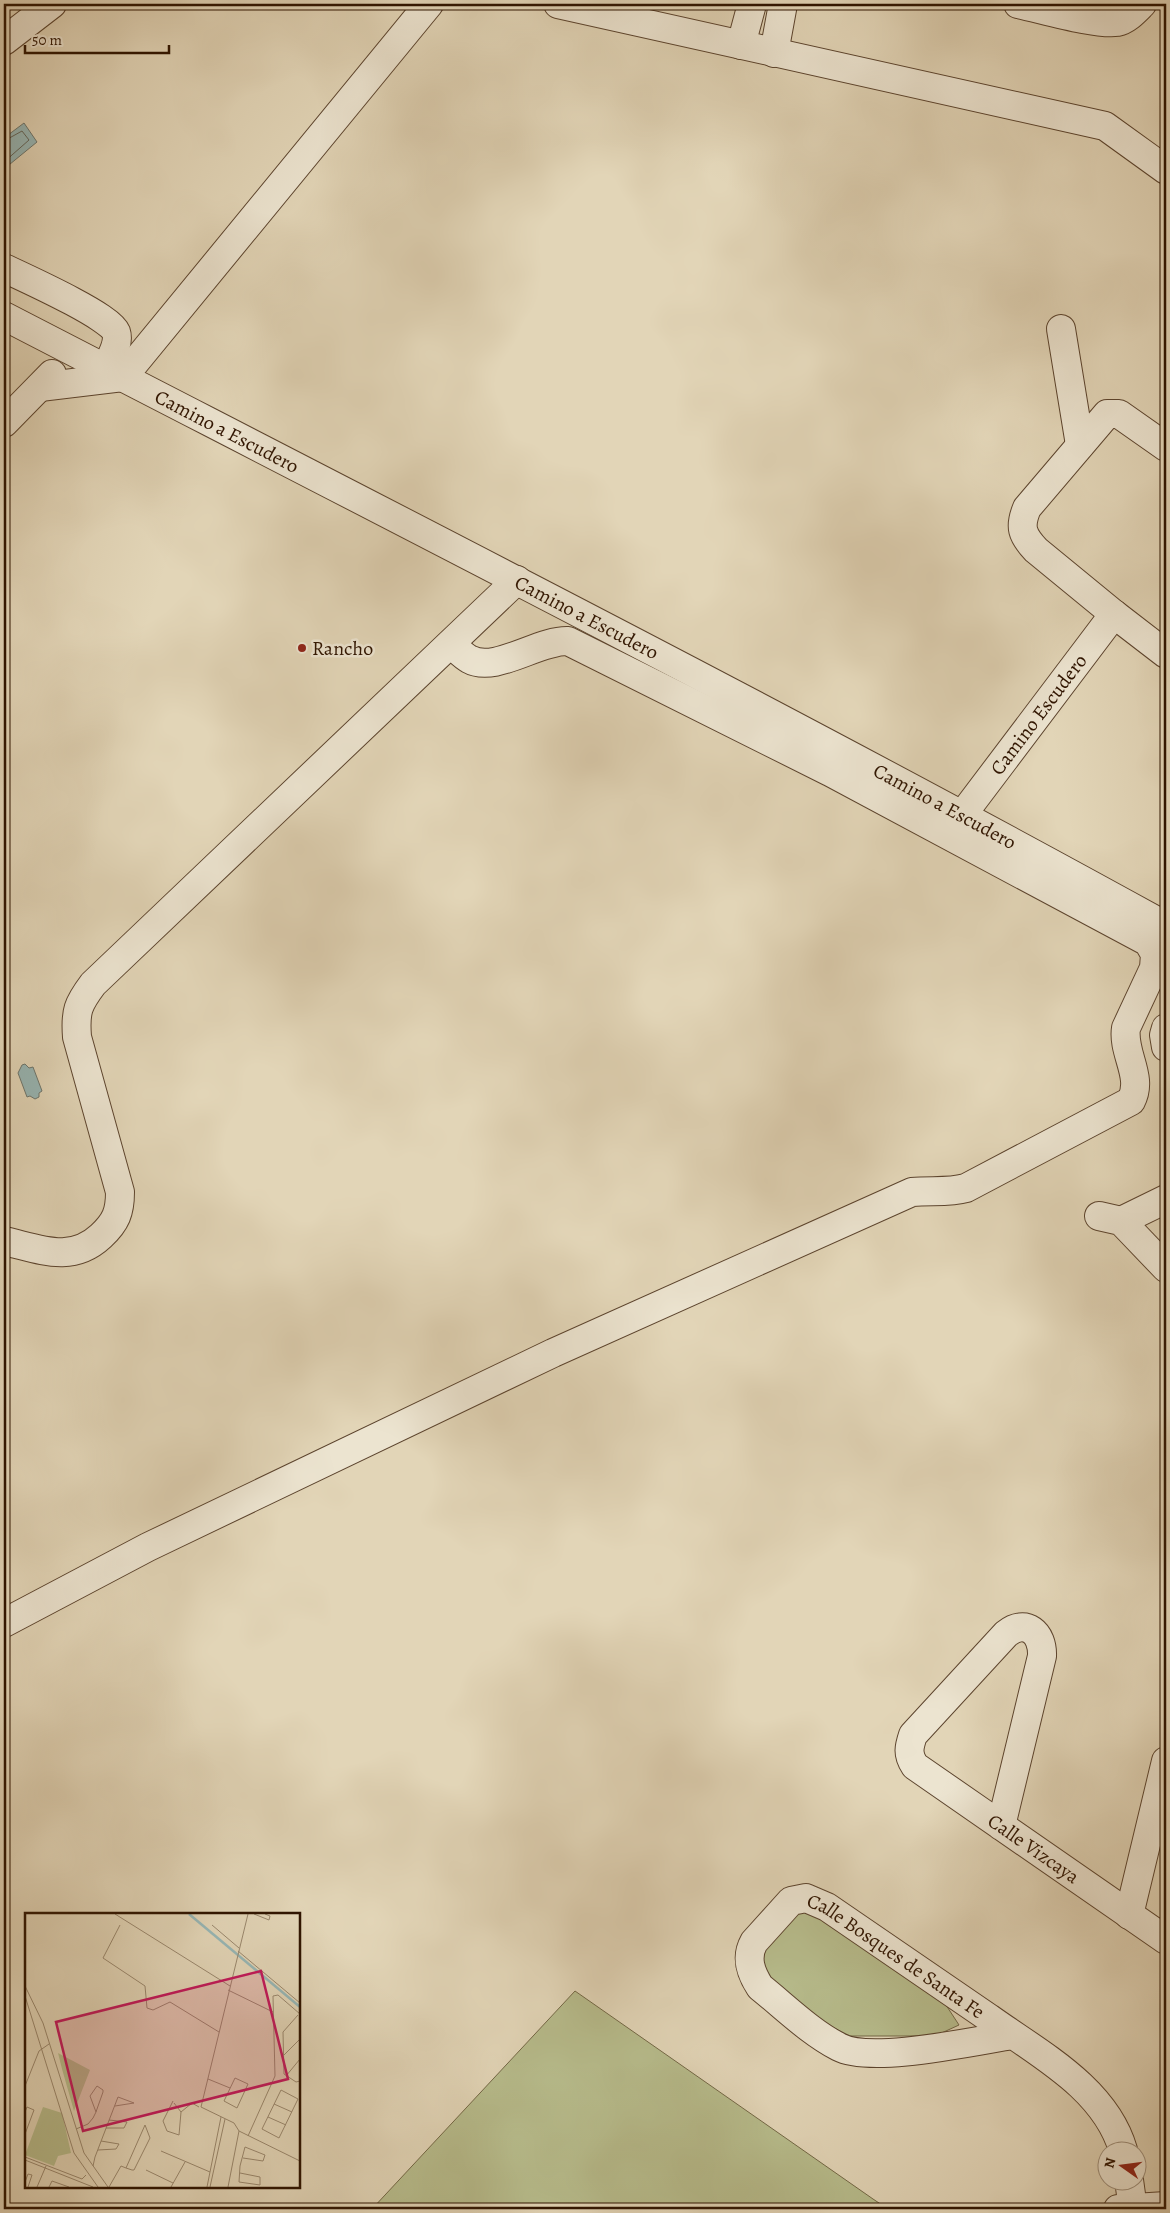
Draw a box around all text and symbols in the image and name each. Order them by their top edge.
scale bar [25,22,169,54]
text: 50 m [32,30,62,50]
street label: Camino a Escudero [150,383,304,479]
street label: Camino a Escudero [510,568,663,666]
place label: Rancho [312,635,373,662]
marker: Rancho [296,642,308,654]
street label: Camino Escudero [984,648,1093,780]
street label: Camino a Escudero [869,757,1021,855]
street label: Calle Vizcaya [983,1807,1086,1890]
street label: Calle Bosques de Santa Fe [803,1887,990,2025]
inset map [25,1913,300,2188]
north arrow [1098,2140,1148,2190]
text: N [1099,2156,1120,2170]

